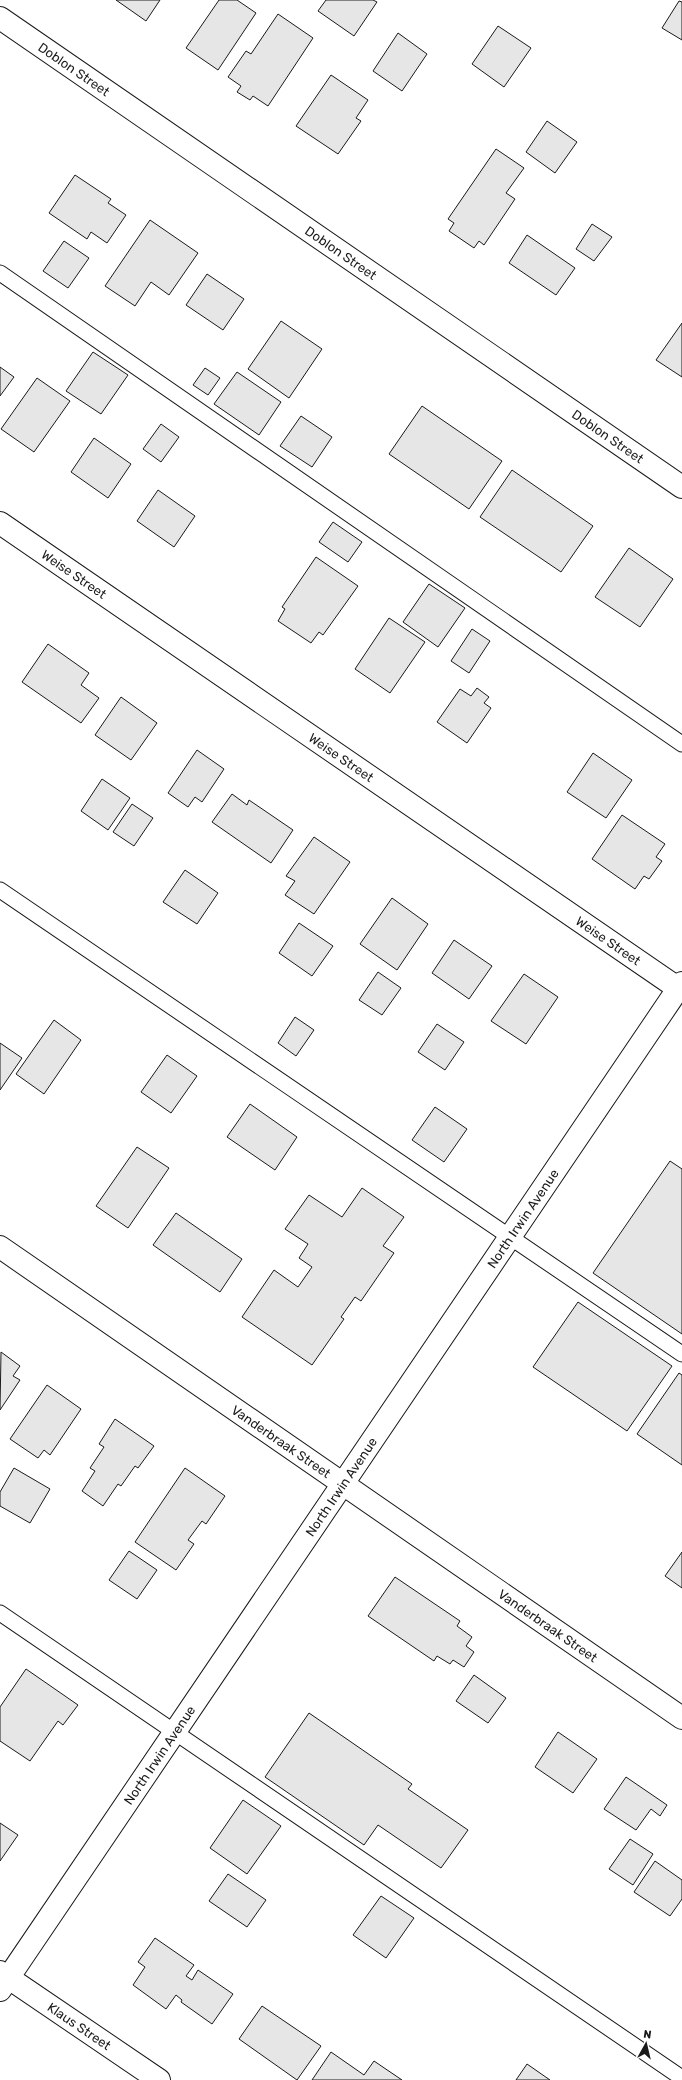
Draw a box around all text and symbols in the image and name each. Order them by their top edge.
street label: Doblon Street [35,39,113,99]
street label: Doblon Street [302,223,380,282]
street label: Doblon Street [569,406,647,466]
street label: Weise Street [39,546,110,601]
street label: Weise Street [306,730,377,785]
street label: Weise Street [573,913,644,968]
street label: North Irwin Avenue [484,1166,561,1271]
street label: Vanderbraak Street [229,1402,334,1481]
street label: North Irwin Avenue [302,1434,380,1539]
street label: Vanderbraak Street [496,1586,601,1665]
street label: North Irwin Avenue [120,1703,198,1807]
street label: Klaus Street [45,1999,114,2053]
north arrow [626,2024,666,2064]
text: N [642,2028,652,2042]

